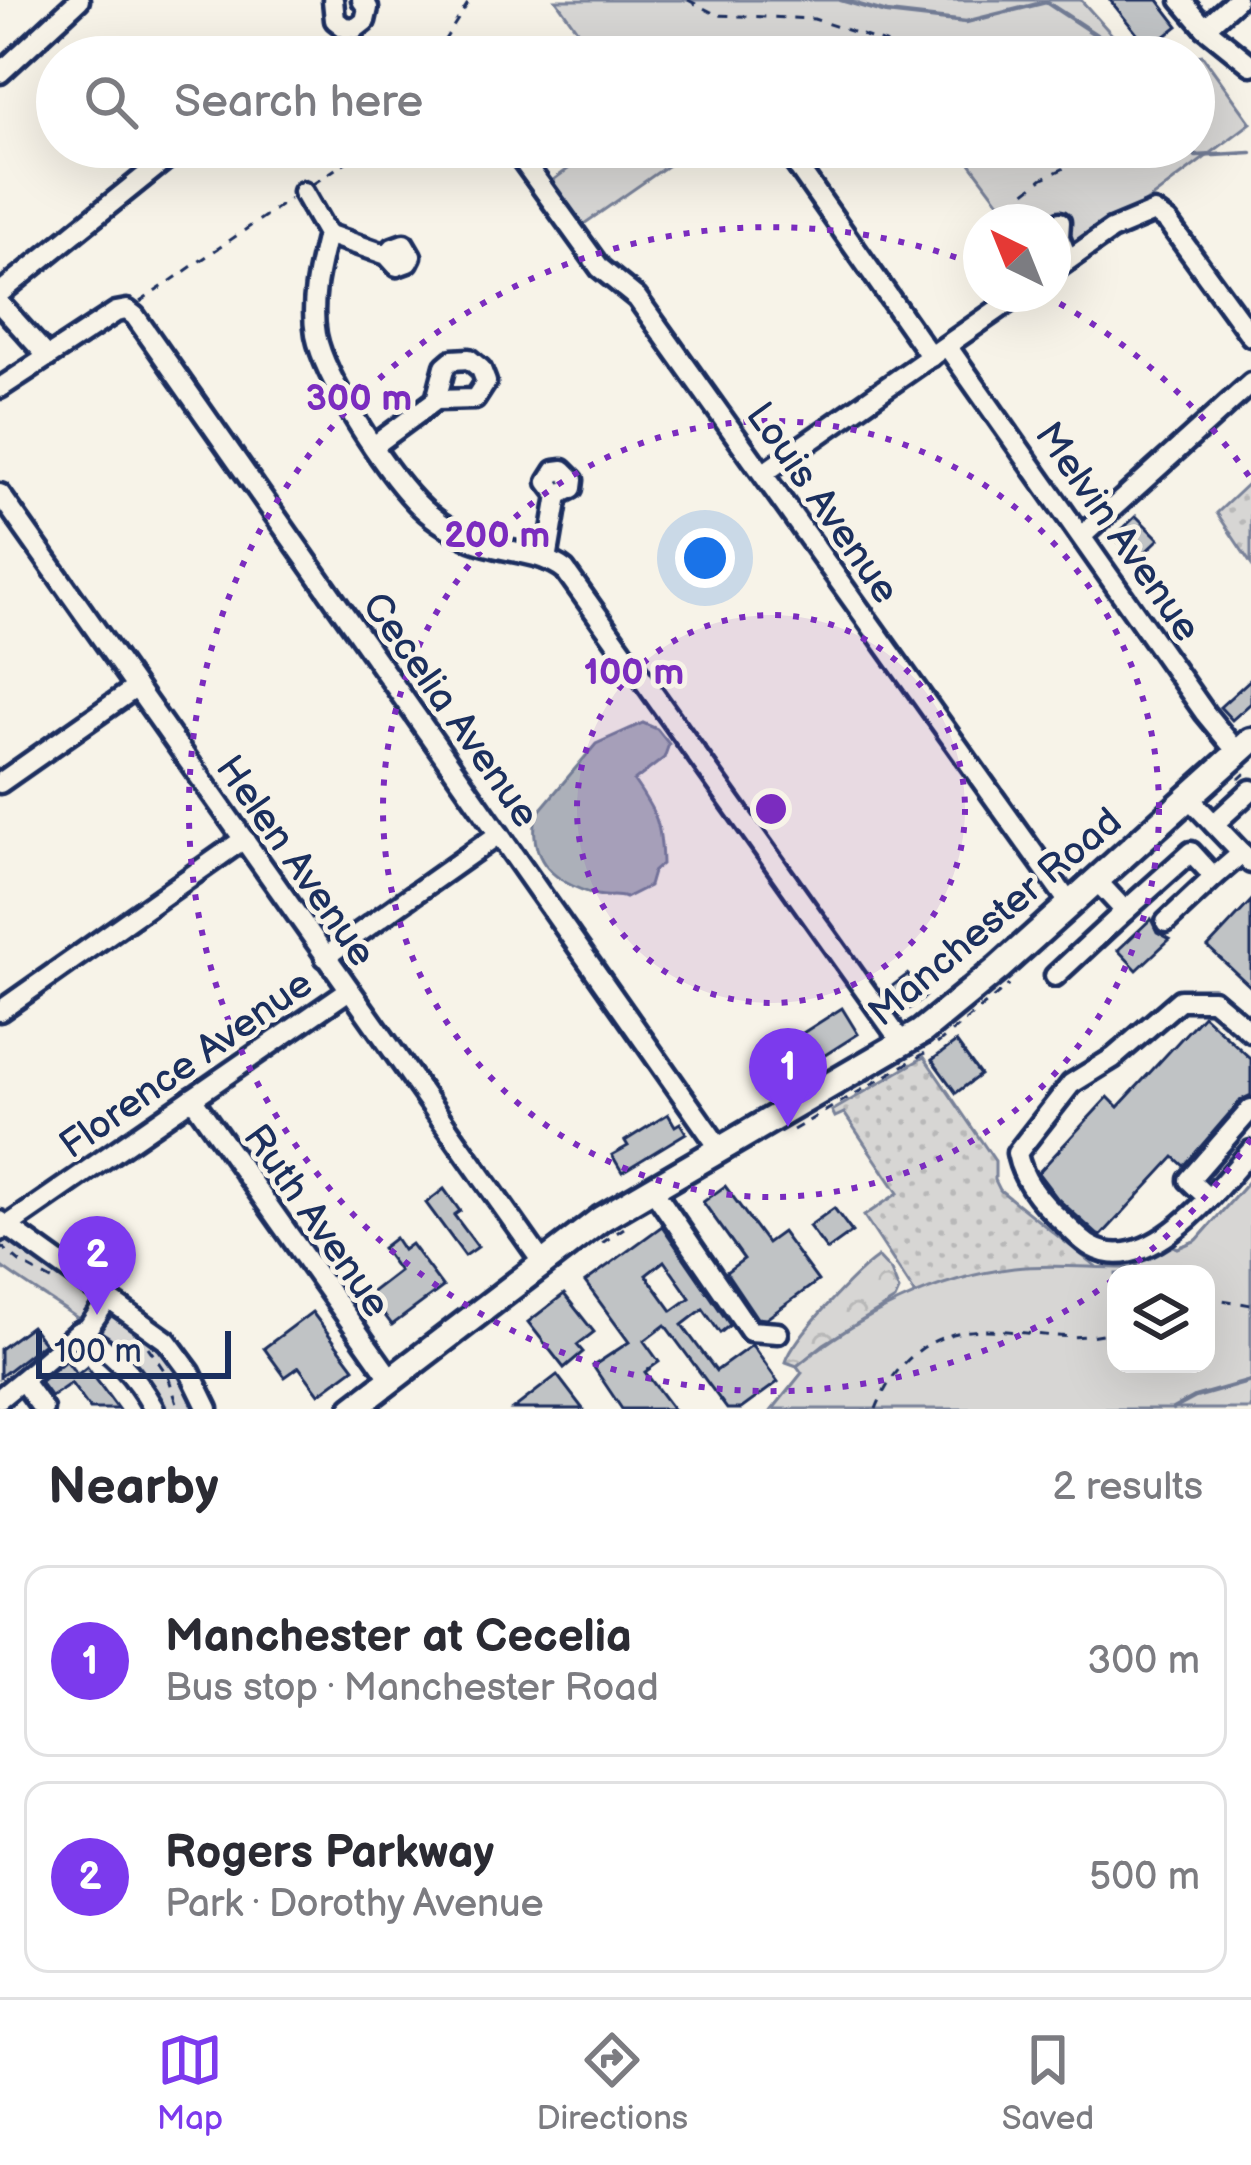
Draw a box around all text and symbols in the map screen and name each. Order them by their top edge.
search box [36,36,1215,168]
icon: search [78,69,144,135]
text: Search here [174,75,423,130]
north arrow [963,204,1071,312]
text: 300 m [306,378,412,421]
street label: Louis Avenue [735,394,908,613]
street label: Melvin Avenue [1024,414,1210,651]
text: 200 m [444,515,550,558]
your location [675,528,735,588]
street label: Cecelia Avenue [352,584,548,837]
text: 100 m [584,652,684,695]
street label: Helen Avenue [205,747,385,976]
centre of rings [750,788,792,830]
street label: Manchester Road [860,799,1131,1037]
street label: Florence Avenue [51,960,322,1170]
pin: 1 [749,1028,827,1127]
street label: Ruth Avenue [232,1116,400,1327]
pin: 2 [58,1216,136,1315]
map controls [1107,1265,1215,1373]
button: layers [1107,1265,1215,1373]
scale bar [36,1325,231,1378]
text: 100 m [54,1332,142,1372]
text: Nearby [48,1457,219,1518]
text: 2 results [1052,1464,1203,1511]
text: Manchester at Cecelia [165,1610,632,1665]
text: 1 [82,1638,98,1685]
text: 300 m [1087,1638,1200,1685]
text: Bus stop · Manchester Road [165,1665,659,1712]
text: Rogers Parkway [165,1826,494,1881]
text: 2 [78,1854,102,1901]
text: 500 m [1089,1854,1200,1901]
text: Park · Dorothy Avenue [165,1881,544,1928]
tab: Map [157,2027,223,2139]
tab: Directions [536,2027,688,2139]
tab: Saved [1002,2027,1094,2139]

